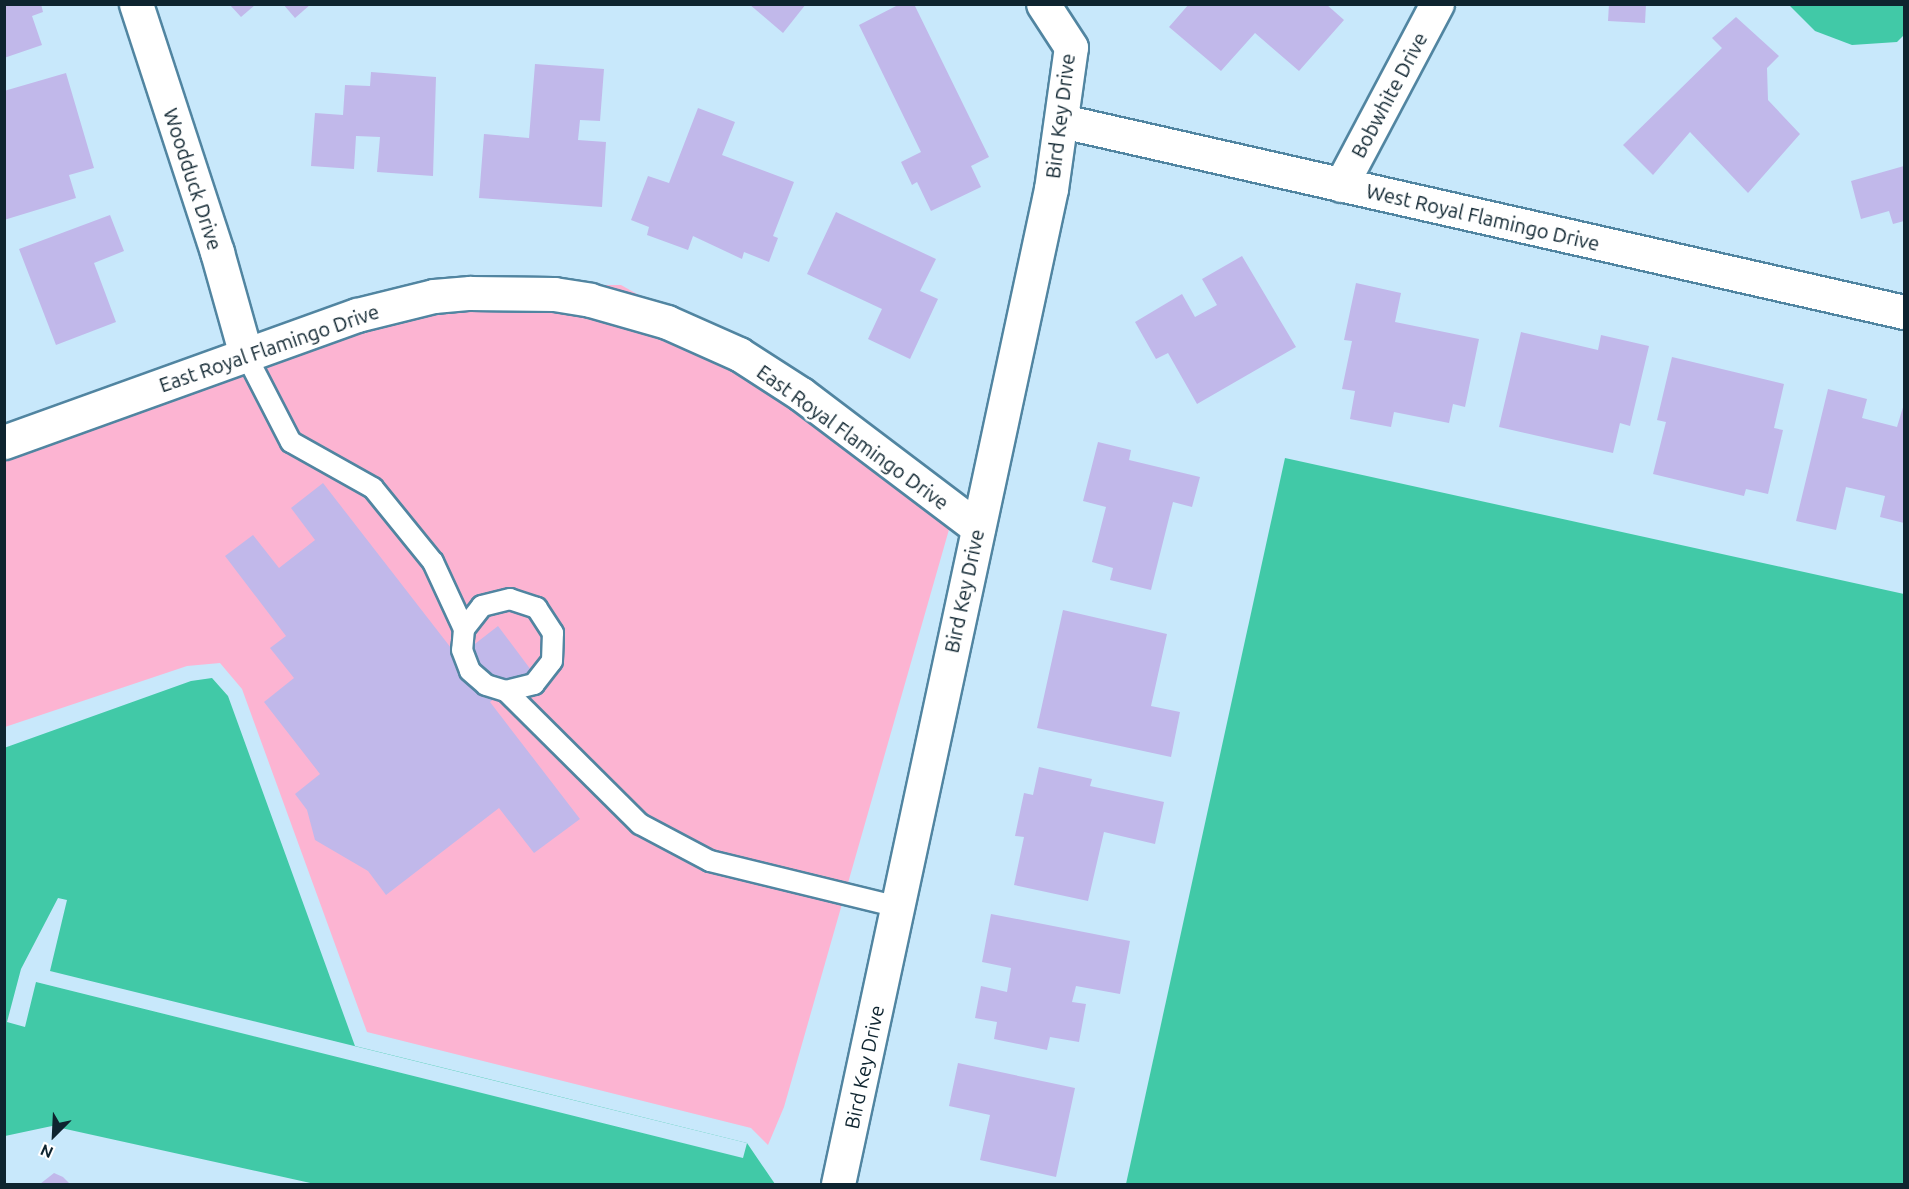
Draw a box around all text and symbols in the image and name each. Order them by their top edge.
street label: Bobwhite Drive [1346,28,1432,162]
street label: Bird Key Drive [1040,52,1080,180]
street label: Woodduck Drive [159,105,227,253]
street label: West Royal Flamingo Drive [1364,178,1602,256]
street label: East Royal Flamingo Drive [156,299,382,397]
street label: East Royal Flamingo Drive [752,359,954,515]
street label: Bird Key Drive [939,527,989,655]
street label: Bird Key Drive [839,1003,889,1131]
north arrow [24,1105,84,1165]
text: N [38,1141,56,1162]

